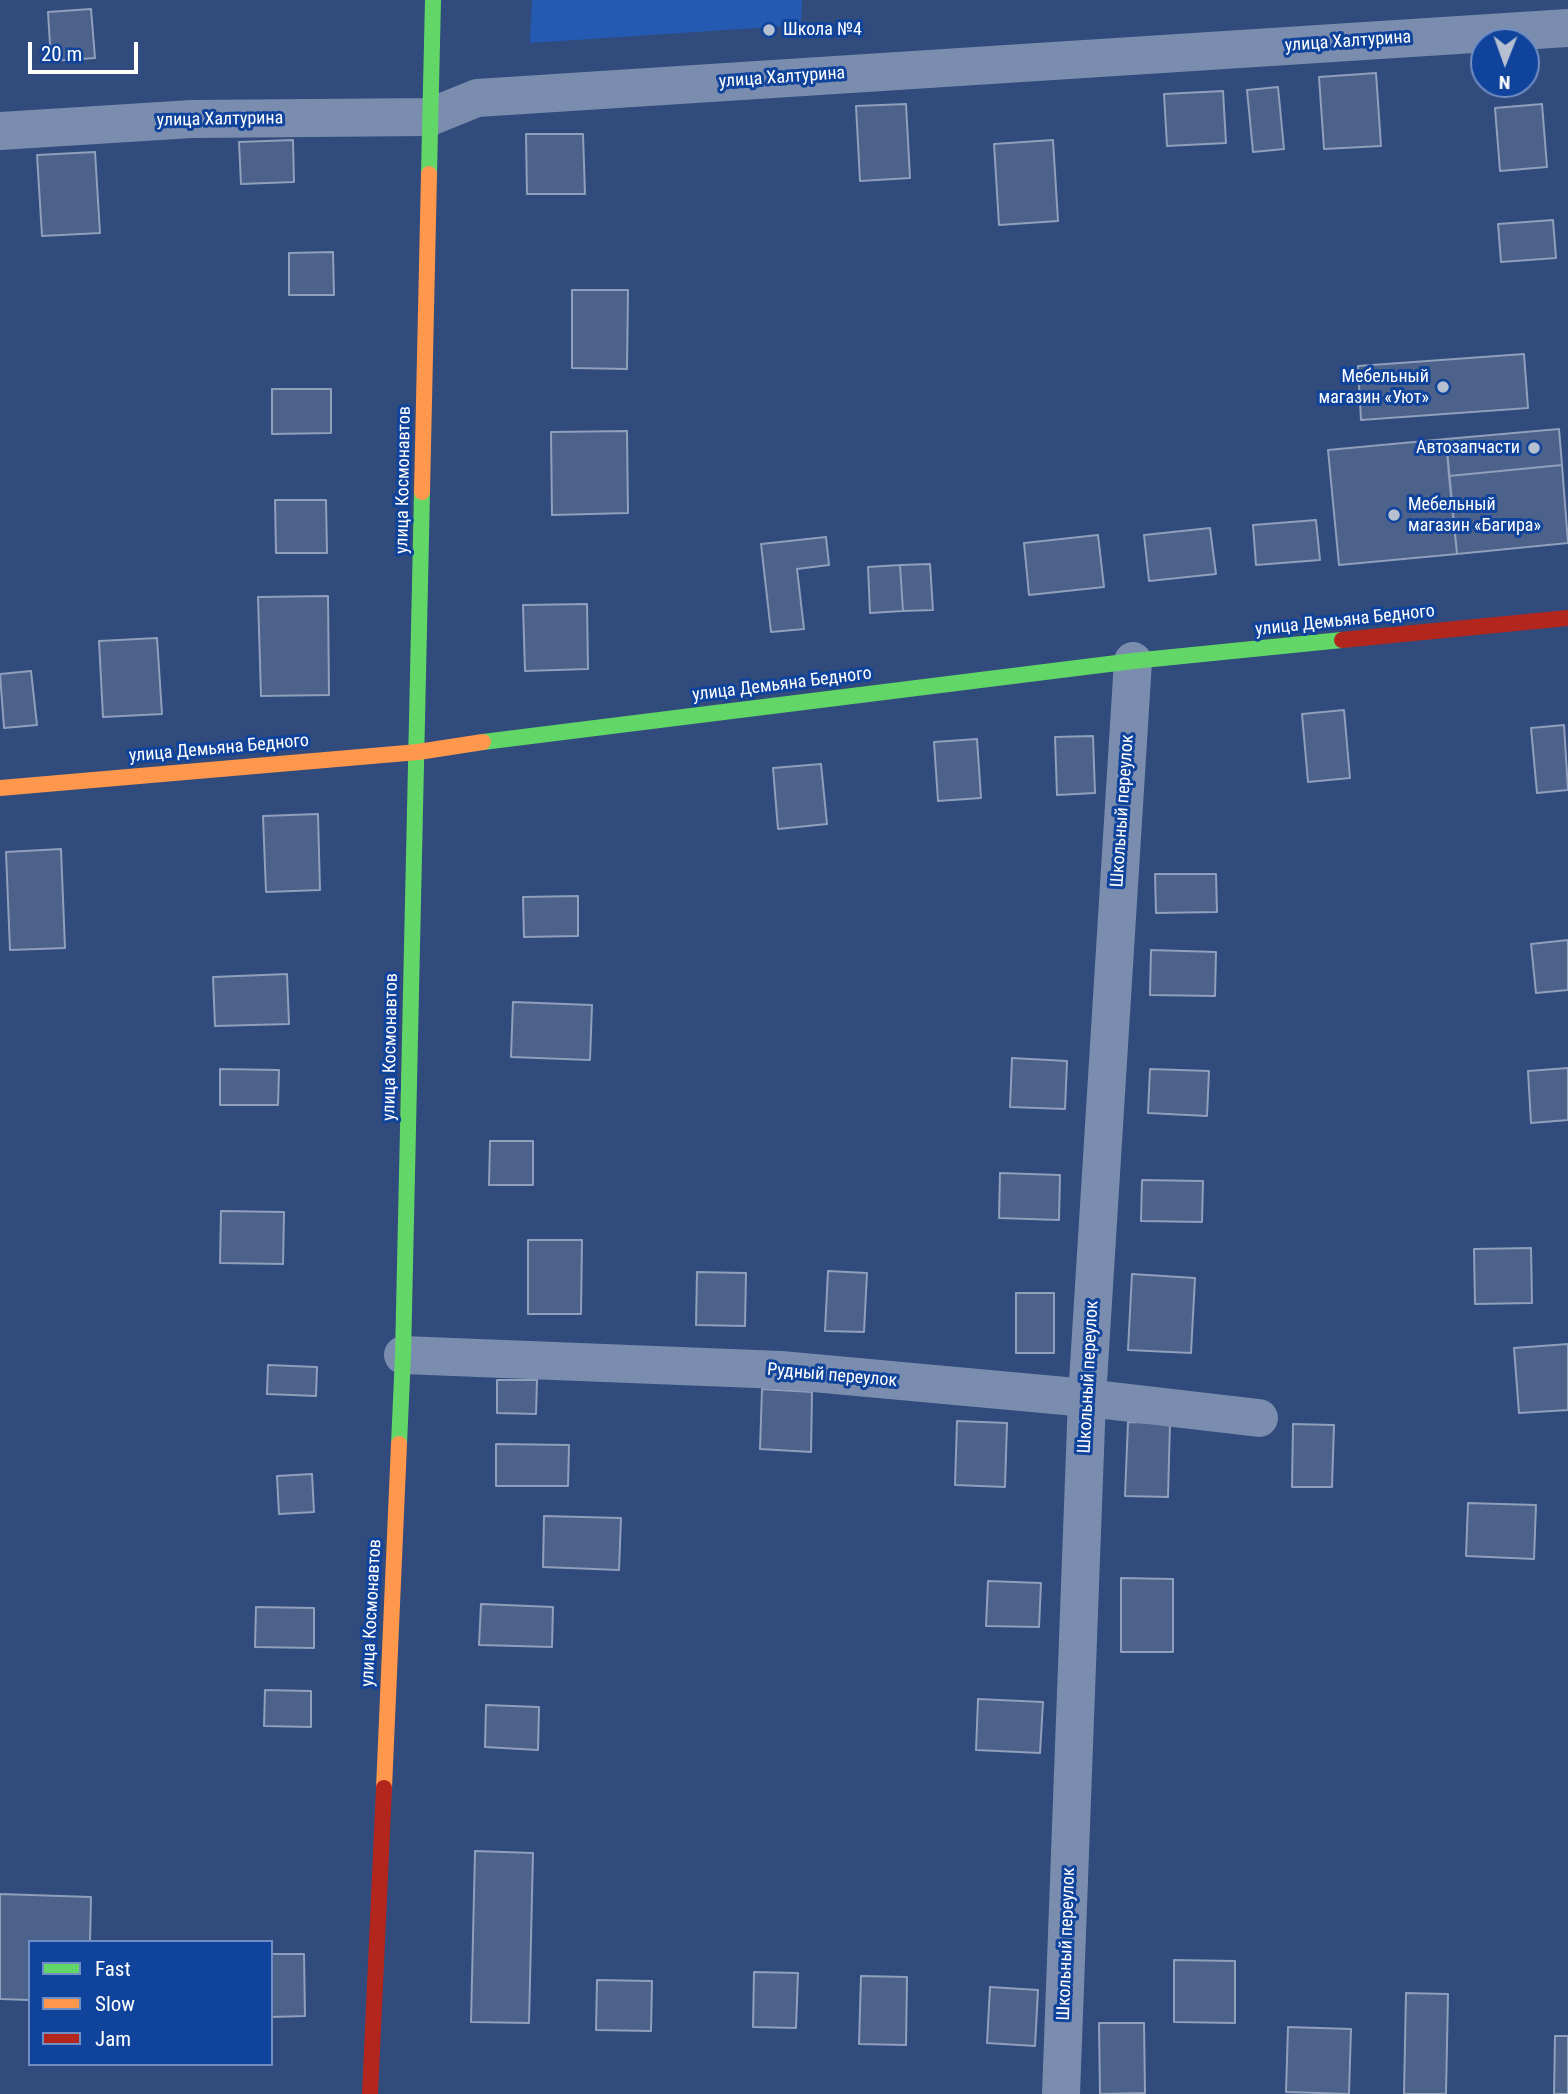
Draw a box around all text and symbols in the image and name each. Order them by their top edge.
place label: Школа №4 [783,19,862,41]
marker: Школа №4 [761,22,777,38]
street label: улица Халтурина [1284,27,1412,57]
scale bar [32,28,142,72]
north arrow [1470,28,1540,98]
text: 20 m [41,42,82,66]
street label: улица Халтурина [718,63,846,93]
text: N [1499,71,1511,94]
street label: улица Халтурина [157,108,283,132]
place label: Мебельный магазин «Уют» [1319,366,1429,408]
marker: Мебельный магазин «Уют» [1435,379,1451,395]
street label: улица Космонавтов [392,406,416,554]
place label: Автозапчасти [1416,437,1520,459]
marker: Автозапчасти [1526,440,1542,456]
place label: Мебельный магазин «Багира» [1408,494,1541,536]
marker: Мебельный магазин «Багира» [1386,507,1402,523]
street label: улица Демьяна Бедного [1254,601,1436,641]
street label: улица Демьяна Бедного [691,663,873,707]
street label: улица Демьяна Бедного [128,730,310,768]
street label: Школьный переулок [1107,734,1139,888]
street label: улица Космонавтов [379,973,403,1121]
street label: Школьный переулок [1074,1300,1104,1454]
street label: Рудный переулок [766,1360,898,1392]
street label: улица Космонавтов [357,1539,387,1687]
street label: Школьный переулок [1054,1867,1080,2021]
legend [28,1940,273,2066]
text: Fast [95,1957,131,1981]
text: Slow [95,1992,135,2016]
text: Jam [95,2027,131,2051]

